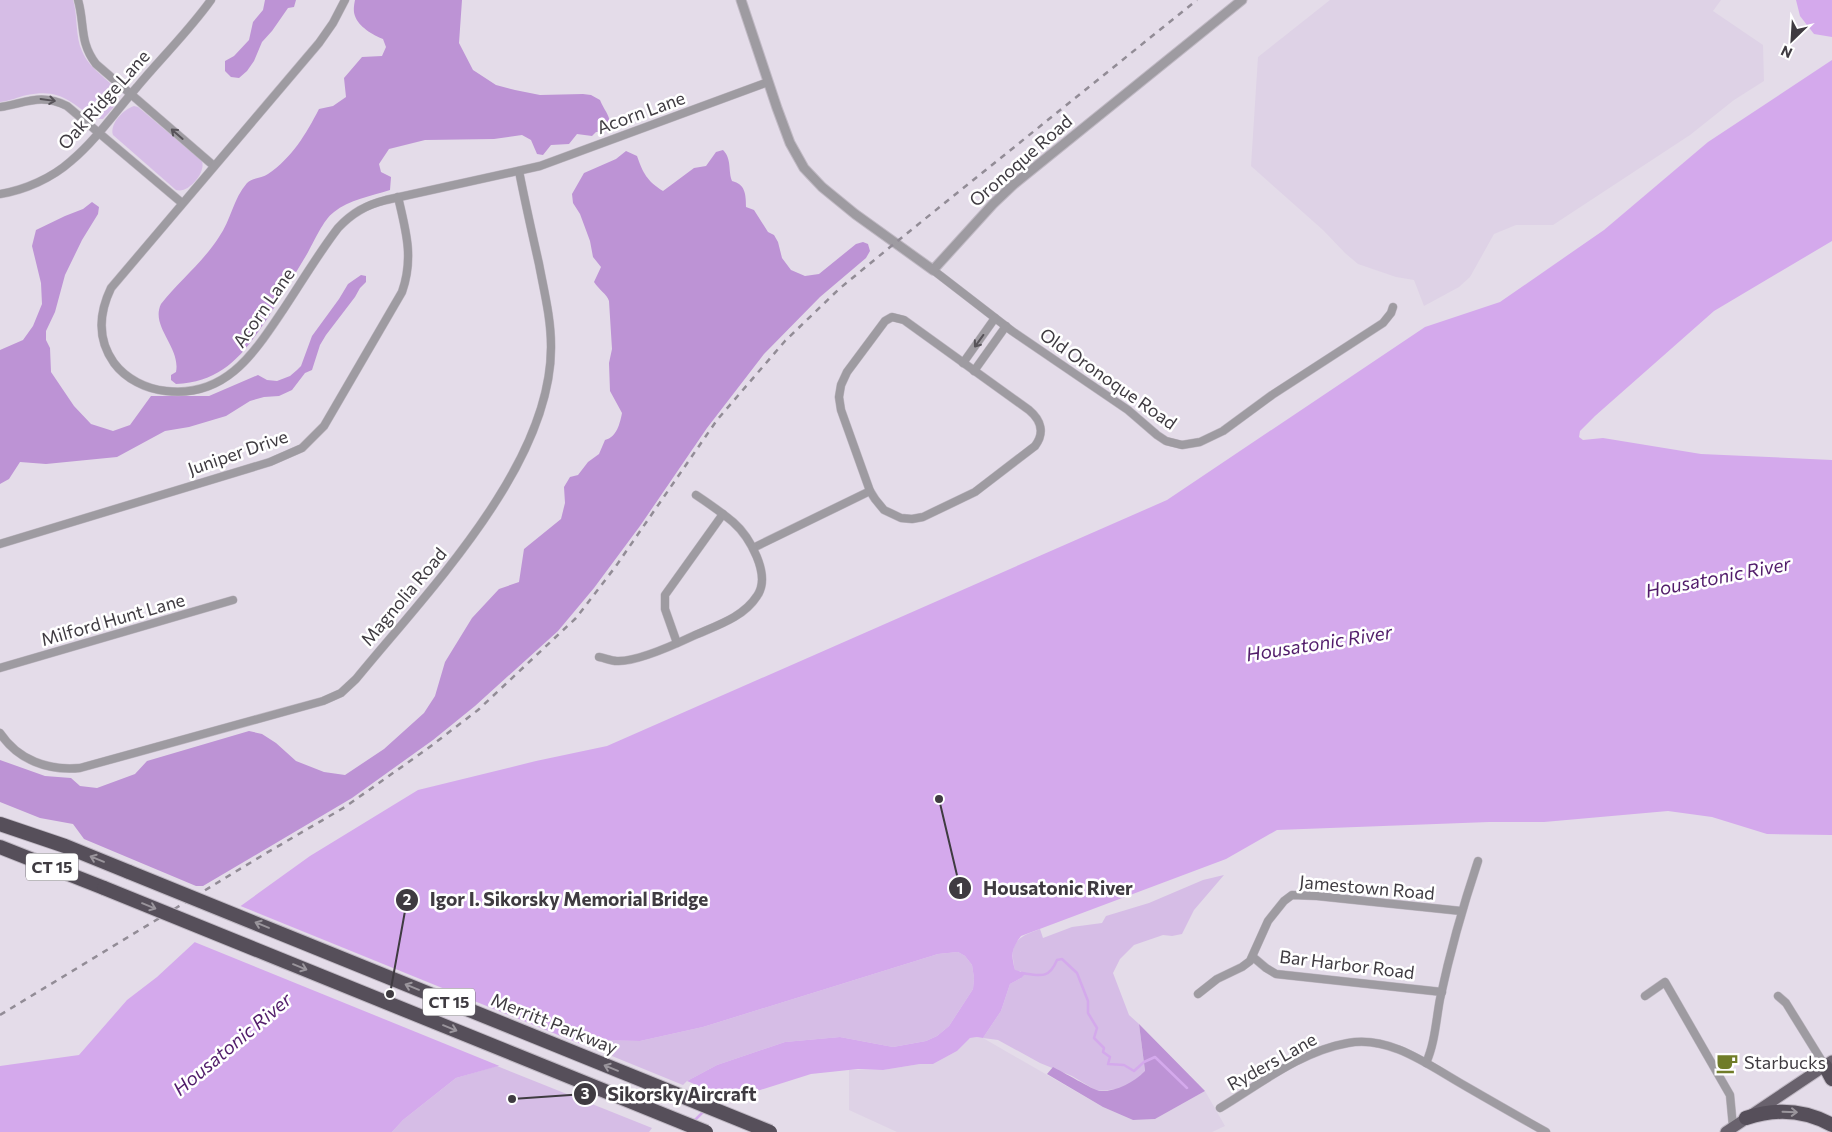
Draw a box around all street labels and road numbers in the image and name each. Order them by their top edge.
street label: Oak Ridge Lane [53,45,154,154]
street label: Acorn Lane [594,86,688,138]
street label: Oronoque Road [964,110,1076,211]
street label: Acorn Lane [228,263,299,351]
street label: Old Oronoque Road [1036,323,1181,434]
street label: Juniper Drive [185,425,291,479]
street label: Magnolia Road [356,543,451,650]
street label: Milford Hunt Lane [38,588,187,650]
road number: CT 15 [26,854,78,880]
street label: Jamestown Road [1298,870,1436,904]
street label: Bar Harbor Road [1278,945,1416,983]
street label: Merritt Parkway [488,988,621,1058]
road number: CT 15 [423,989,475,1016]
street label: Ryders Lane [1223,1028,1320,1095]

